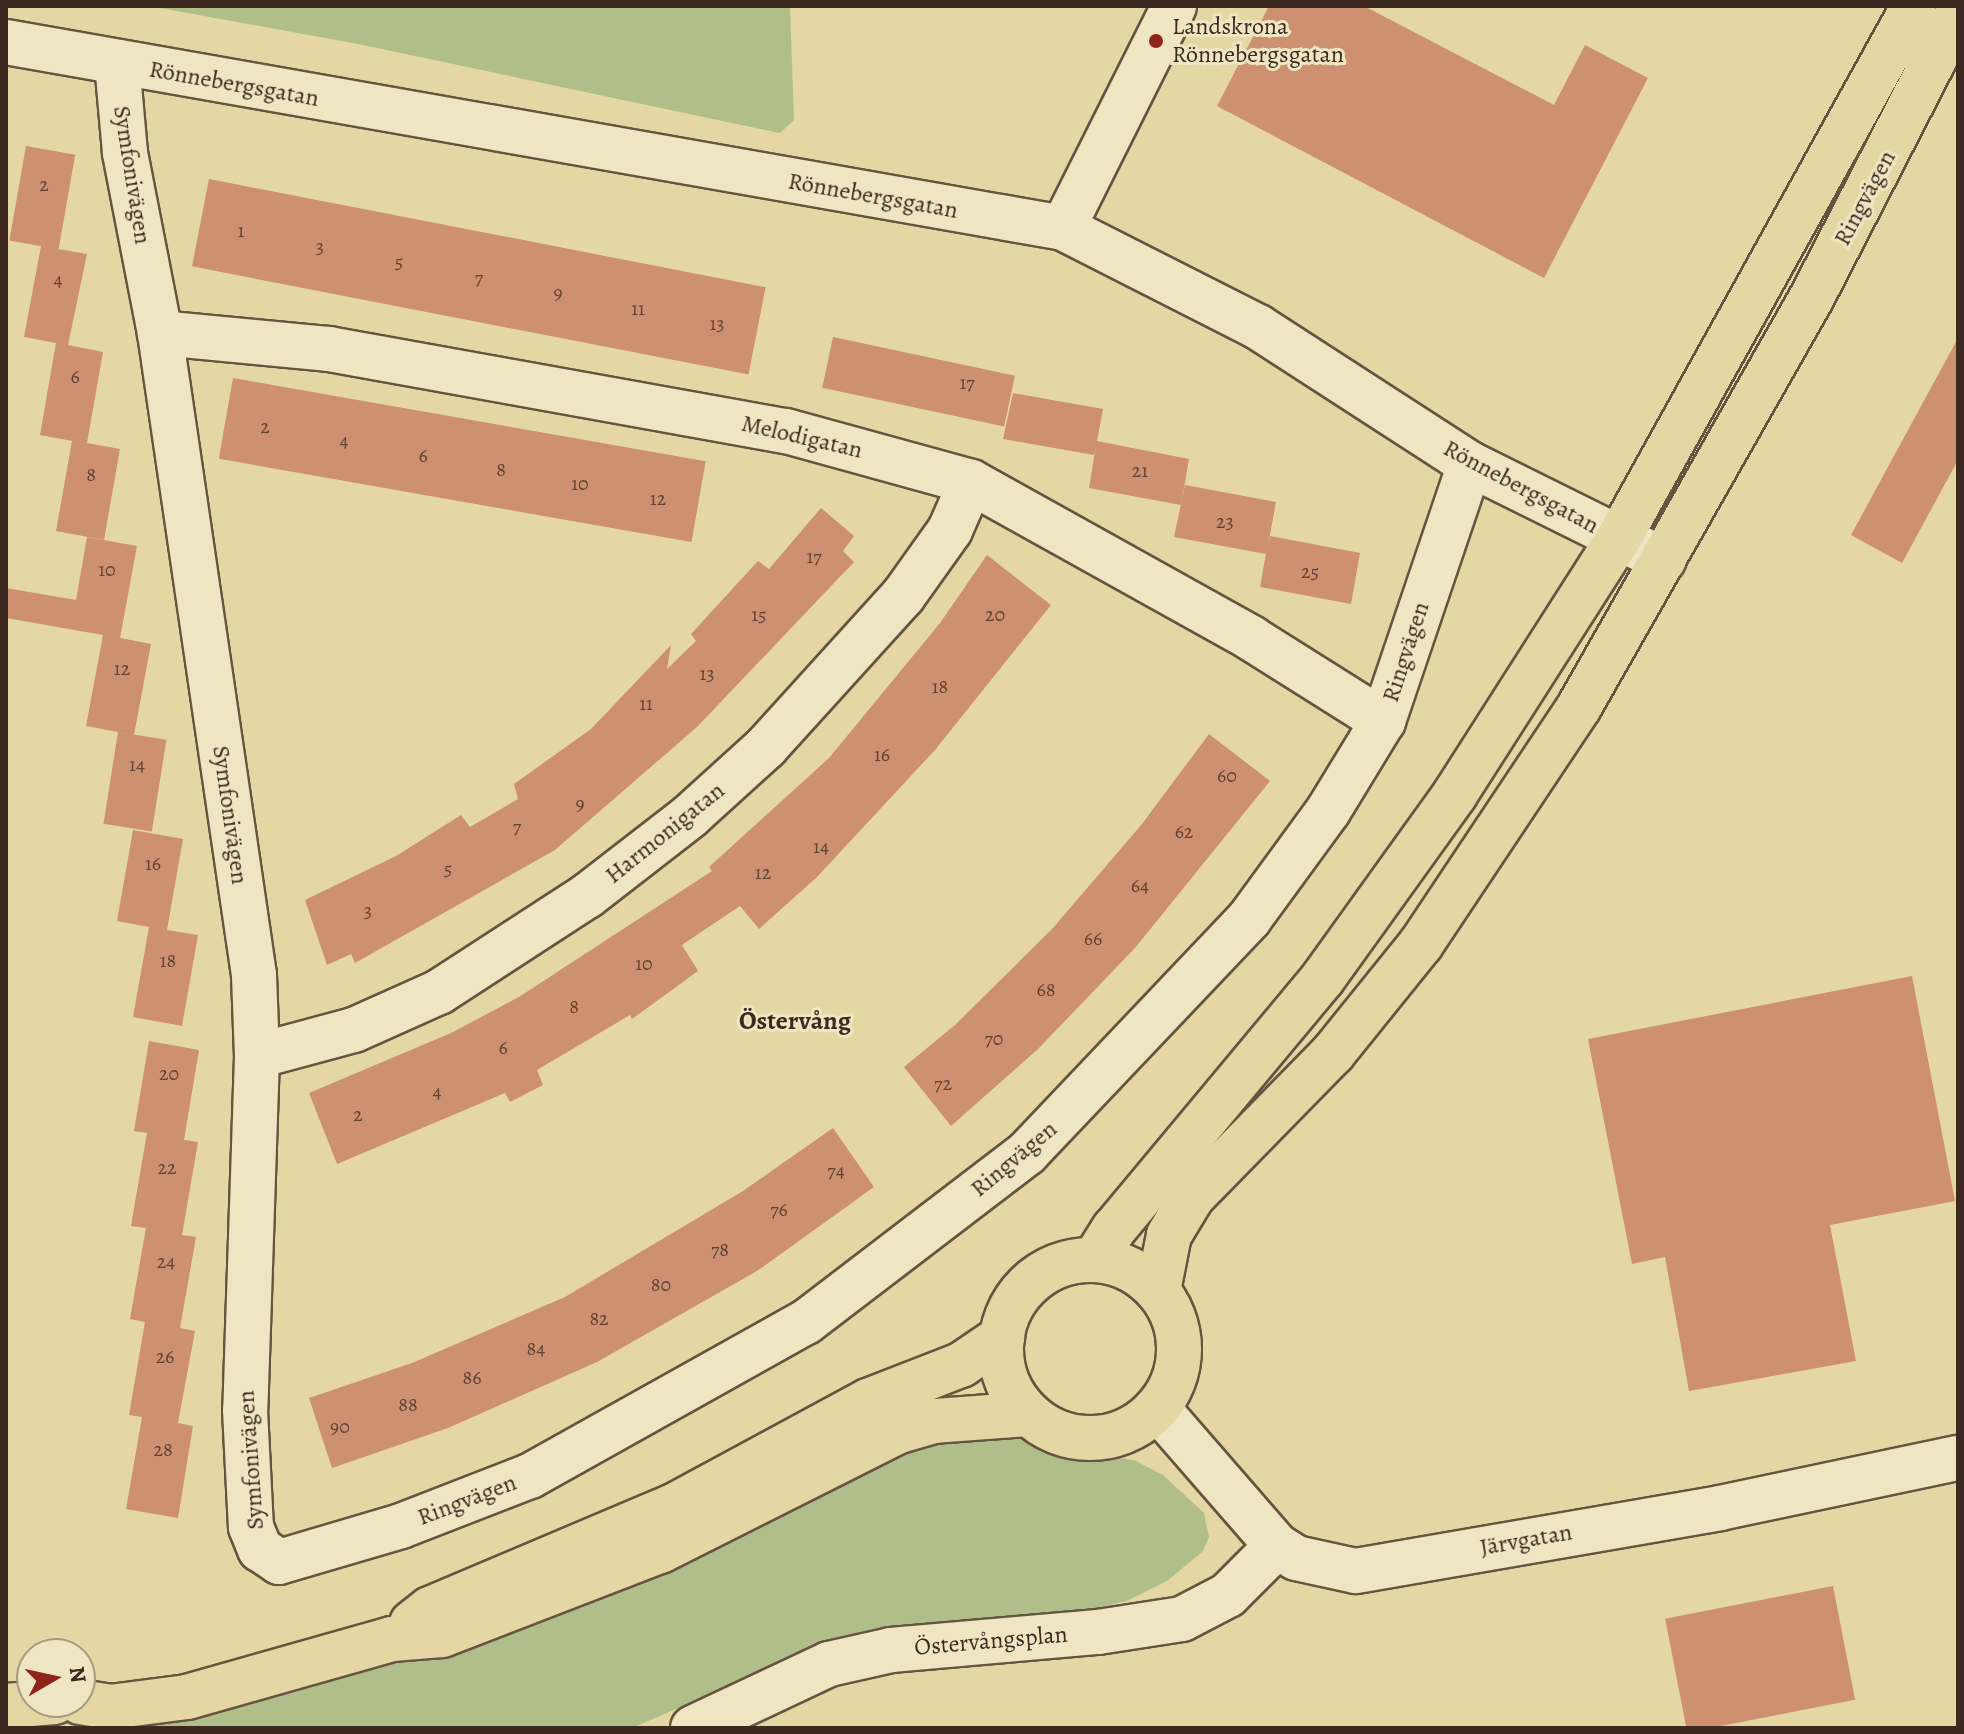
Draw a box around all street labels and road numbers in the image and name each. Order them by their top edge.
street label: Rönnebergsgatan [147,55,321,113]
street label: Symfonivägen [107,104,157,246]
street label: Ringvägen [1828,145,1902,251]
street label: Rönnebergsgatan [786,167,960,225]
street label: Melodigatan [739,409,865,465]
street label: Rönnebergsgatan [1438,434,1604,540]
street label: Ringvägen [1376,598,1436,706]
street label: Symfonivägen [206,744,254,886]
street label: Harmonigatan [600,776,730,890]
street label: Ringvägen [965,1115,1063,1203]
street label: Symfonivägen [232,1389,270,1531]
street label: Ringvägen [413,1468,521,1532]
street label: Järvgatan [1478,1518,1574,1562]
street label: Östervångsplan [913,1620,1069,1662]

